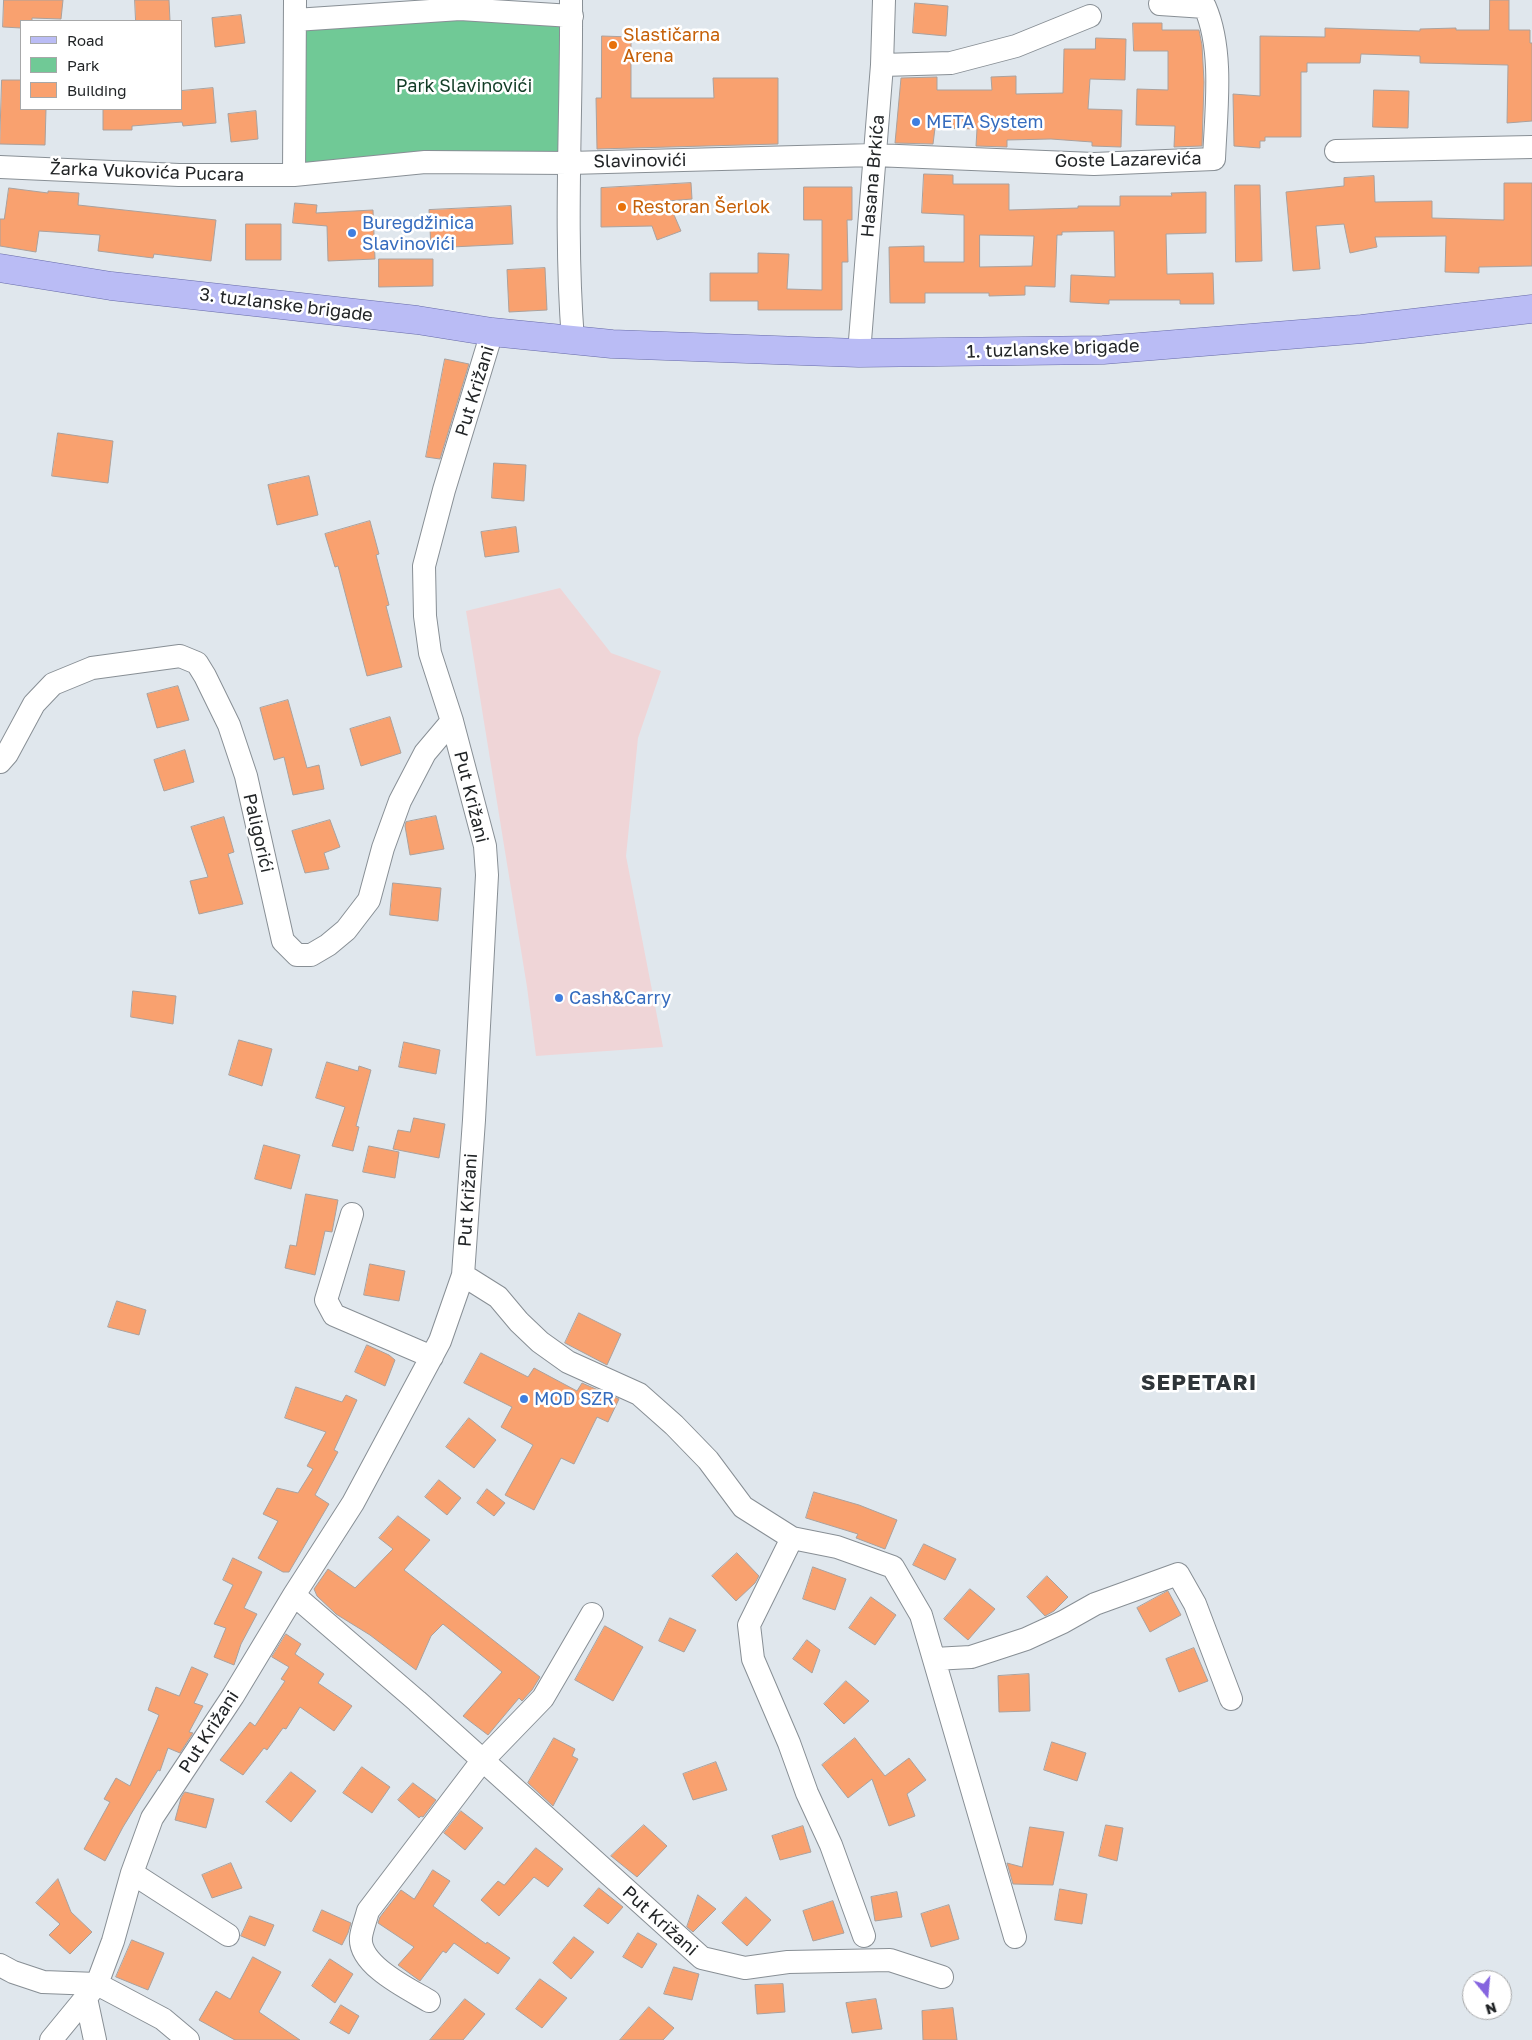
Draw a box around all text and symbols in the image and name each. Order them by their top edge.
legend [20,20,182,110]
place label: Slastičarna Arena [623,24,720,66]
text: Road [67,31,104,49]
marker: Slastičarna Arena [607,39,619,51]
text: Park [67,56,99,74]
park label: Park Slavinovići [396,75,532,97]
text: Building [67,81,127,99]
place label: META System [926,111,1043,133]
street label: Hasana Brkića [857,114,889,238]
marker: META System [910,116,922,128]
street label: Goste Lazarevića [1054,148,1202,172]
street label: Slavinovići [593,149,687,173]
street label: Žarka Vukovića Pucara [50,158,244,186]
place label: Restoran Šerlok [632,196,770,218]
marker: Restoran Šerlok [616,201,628,213]
place label: Buregdžinica Slavinovići [362,212,474,254]
marker: Buregdžinica Slavinovići [346,227,358,239]
street label: 3. tuzlanske brigade [198,284,374,326]
street label: 1. tuzlanske brigade [966,335,1140,363]
street label: Put Križani [451,343,499,439]
street label: Put Križani [449,749,493,845]
street label: Paligorići [238,791,278,875]
place label: Cash&Carry [569,987,671,1009]
marker: Cash&Carry [553,992,565,1004]
street label: Put Križani [454,1152,482,1248]
district label: SEPETARI [1140,1370,1258,1396]
place label: MOD SZR [534,1388,614,1410]
marker: MOD SZR [518,1393,530,1405]
street label: Put Križani [174,1687,244,1777]
street label: Put Križani [618,1882,702,1960]
north arrow [1462,1970,1512,2020]
text: N [1484,1999,1499,2019]

